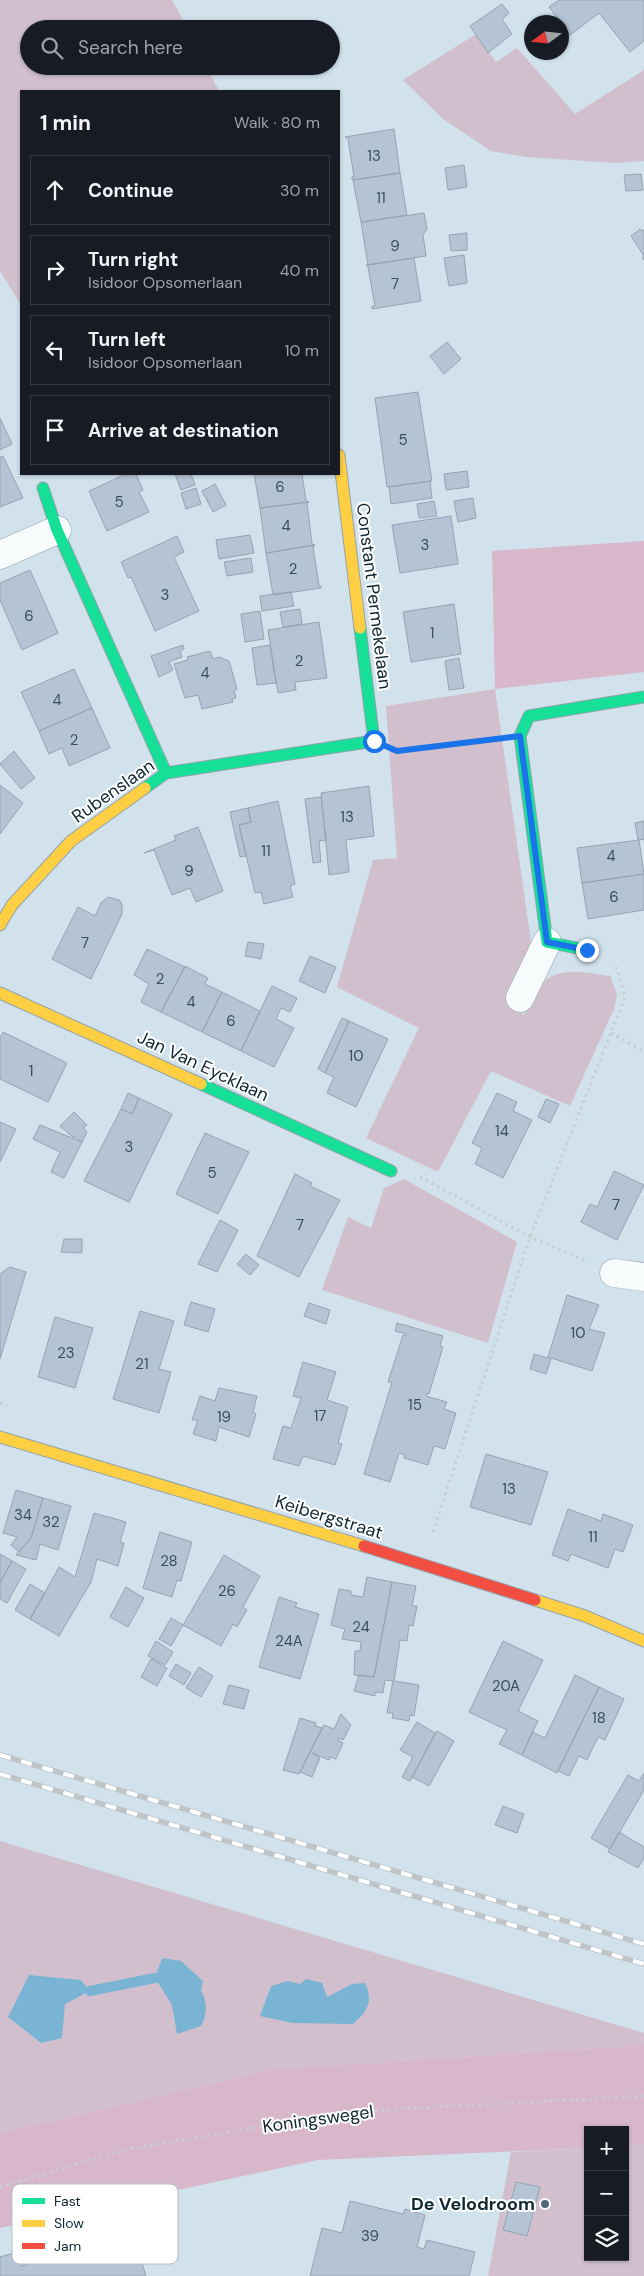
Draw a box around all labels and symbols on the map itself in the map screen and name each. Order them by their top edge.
north arrow [524,15,569,60]
house number: 13 [367,146,381,166]
house number: 11 [376,188,386,208]
house number: 9 [390,236,400,256]
house number: 7 [391,274,399,294]
house number: 5 [398,430,408,450]
house number: 6 [275,477,285,497]
house number: 5 [114,492,124,512]
street label: Constant Permekelaan [351,502,397,690]
house number: 4 [281,516,291,536]
house number: 3 [421,535,429,555]
house number: 2 [289,559,297,579]
house number: 3 [161,585,169,605]
house number: 6 [24,606,34,626]
house number: 1 [430,623,434,643]
house number: 2 [295,651,303,671]
house number: 4 [200,663,210,683]
house number: 4 [52,690,62,710]
house number: 2 [70,730,78,750]
route start [363,730,386,753]
street label: Rubenslaan [67,754,159,828]
house number: 13 [340,807,354,827]
house number: 11 [261,841,271,861]
house number: 4 [606,846,616,866]
house number: 9 [184,861,194,881]
house number: 6 [609,887,619,907]
house number: 7 [81,933,89,953]
route end [576,939,599,962]
house number: 2 [156,969,164,989]
house number: 4 [186,992,196,1012]
house number: 6 [226,1011,236,1031]
street label: Jan Van Eycklaan [133,1025,273,1107]
house number: 10 [349,1046,363,1066]
house number: 1 [29,1061,33,1081]
house number: 14 [495,1121,509,1141]
house number: 3 [125,1137,133,1157]
house number: 5 [207,1163,217,1183]
house number: 7 [612,1195,620,1215]
house number: 7 [296,1215,304,1235]
house number: 10 [571,1323,585,1343]
house number: 23 [57,1343,75,1363]
house number: 21 [135,1354,149,1374]
house number: 15 [408,1395,422,1415]
house number: 17 [314,1406,326,1426]
house number: 19 [217,1407,231,1427]
house number: 13 [502,1479,516,1499]
street label: Keibergstraat [272,1489,386,1545]
house number: 34 [14,1505,32,1525]
house number: 32 [42,1512,60,1532]
house number: 11 [588,1527,598,1547]
house number: 28 [160,1551,178,1571]
house number: 26 [218,1581,236,1601]
house number: 24 [352,1617,370,1637]
house number: 24A [275,1631,303,1651]
house number: 20A [492,1676,520,1696]
house number: 18 [592,1708,606,1728]
street label: Koningswegel [261,2099,375,2139]
legend [12,2184,178,2264]
text: Fast [54,2192,81,2210]
place label: De Velodroom [411,2192,535,2216]
marker: De Velodroom [539,2198,551,2210]
text: Slow [54,2214,84,2232]
house number: 39 [361,2226,379,2246]
text: Jam [54,2237,81,2255]

